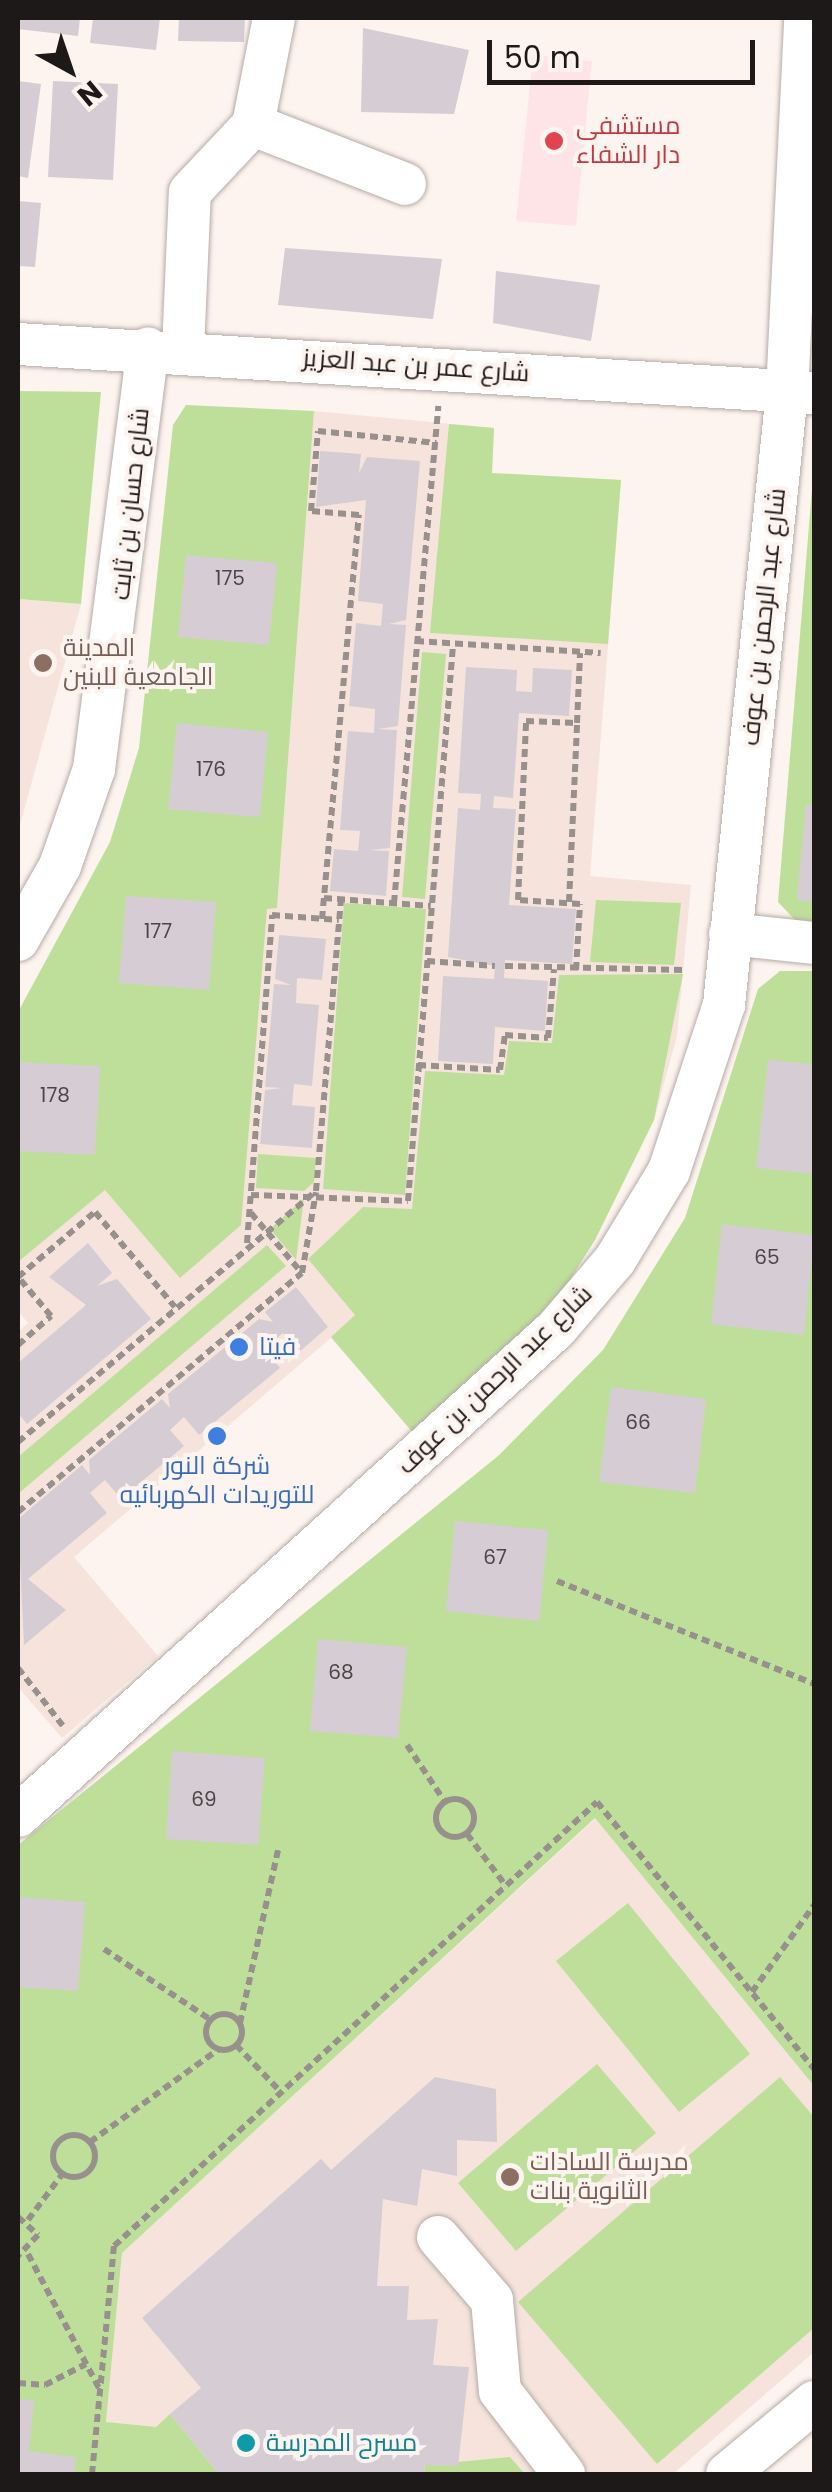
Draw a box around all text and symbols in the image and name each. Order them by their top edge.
north arrow [20,20,120,120]
scale bar [492,20,760,82]
text: 50 m [504,36,581,79]
text: N [69,72,110,115]
place label: مستشفى دار الشفاء [576,112,680,171]
marker: مستشفى دار الشفاء [541,128,567,154]
street label: شارع عمر بن عبد العزيز [302,343,530,389]
street label: شارع حسان بن ثابت [106,406,156,602]
street label: شارع عبد الرحمن بن عوف [736,487,792,747]
house number: 175 [215,566,245,590]
place label: المدينة الجامعية للبنين [63,634,214,693]
marker: المدينة الجامعية للبنين [32,652,54,674]
house number: 176 [196,757,226,781]
house number: 177 [144,919,172,943]
house number: 178 [40,1083,70,1107]
house number: 65 [754,1245,780,1269]
street label: شارع عبد الرحمن بن عوف [391,1279,599,1481]
place label: فيتا [259,1332,296,1362]
marker: فيتا [228,1336,250,1358]
house number: 66 [625,1410,651,1434]
marker: شركة النور للتوريدات الكهربائيه [206,1425,228,1447]
place label: شركة النور للتوريدات الكهربائيه [120,1452,314,1511]
house number: 67 [483,1545,507,1569]
house number: 68 [328,1660,354,1684]
house number: 69 [191,1787,217,1811]
place label: مدرسة السادات الثانوية بنات [530,2148,689,2207]
marker: مدرسة السادات الثانوية بنات [499,2166,521,2188]
place label: مسرح المدرسة [266,2428,417,2458]
marker: مسرح المدرسة [235,2432,257,2454]

